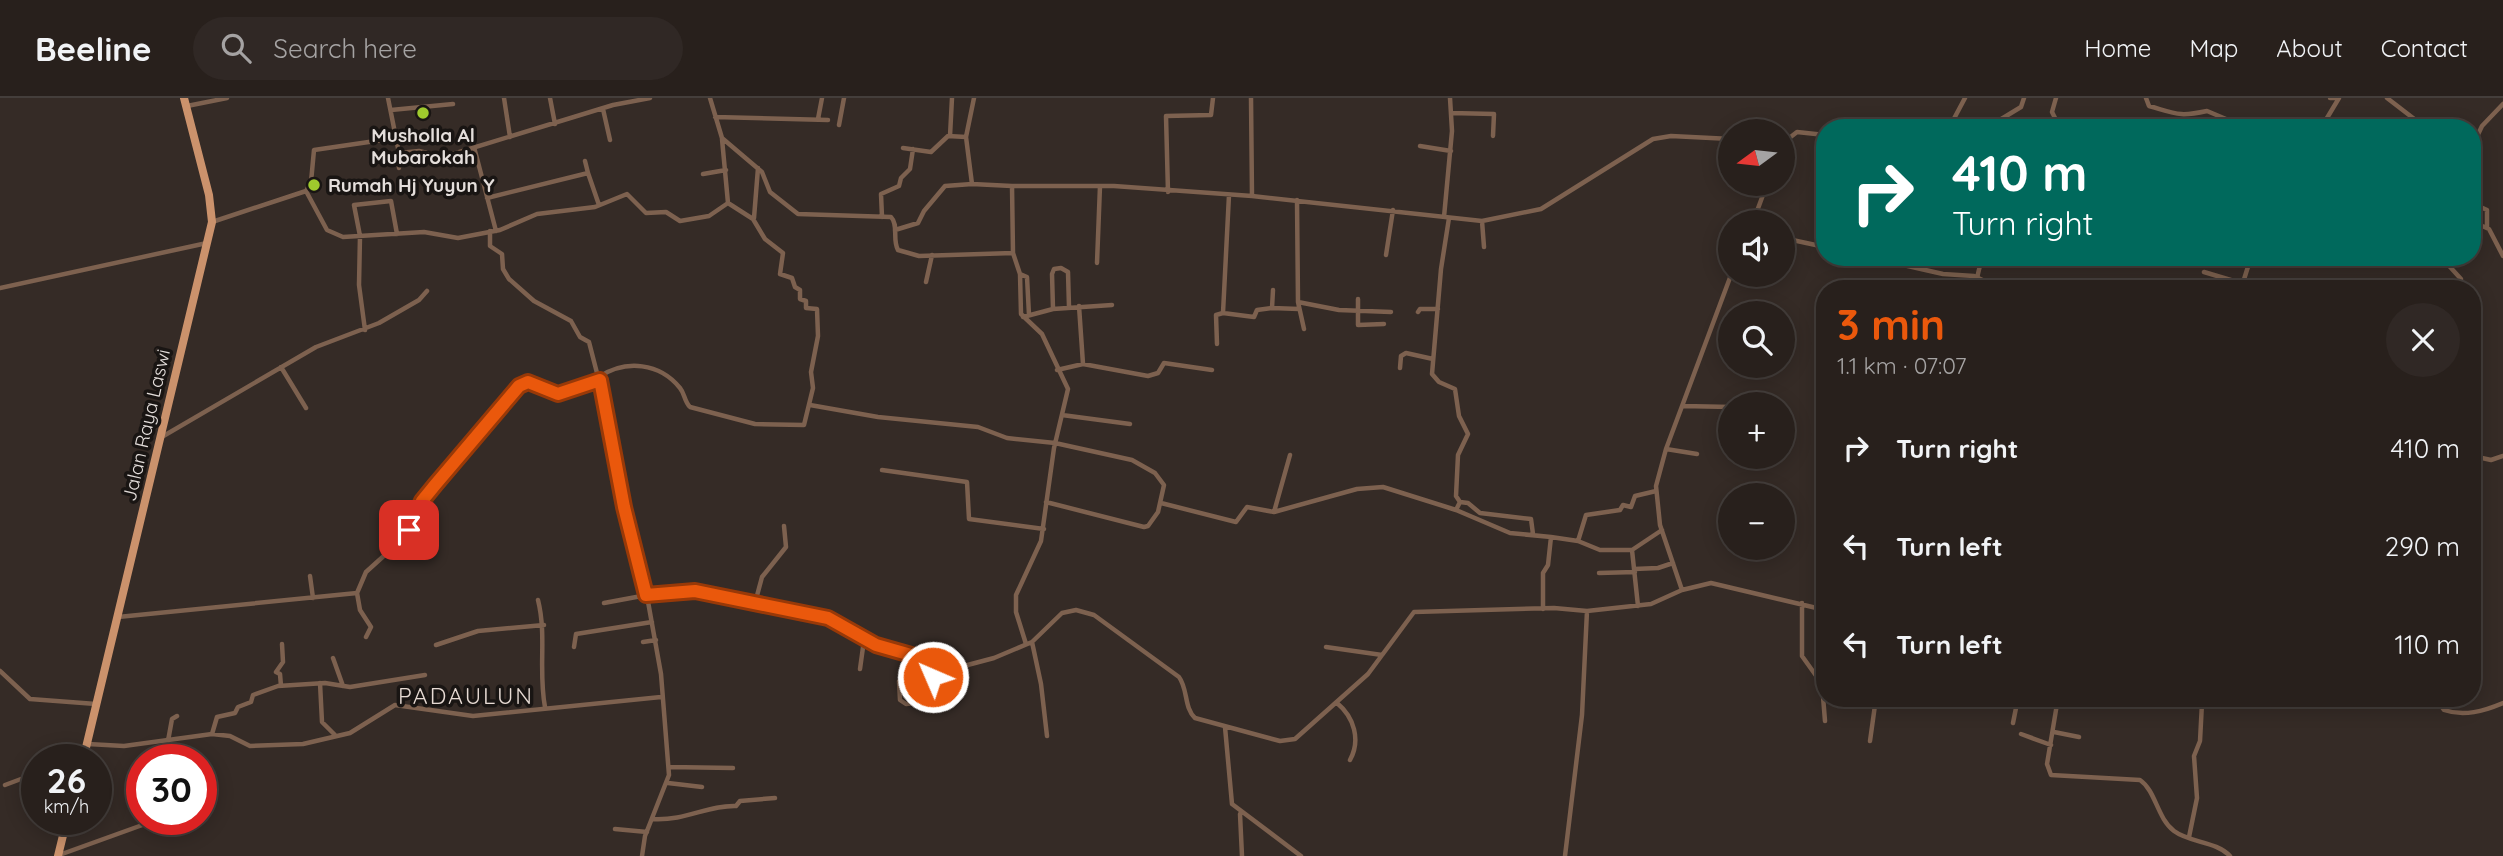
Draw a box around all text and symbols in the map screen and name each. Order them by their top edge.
search box [193,17,683,80]
text: Beeline [35,28,151,69]
icon: search [217,29,255,67]
text: Search here [273,32,417,65]
text: Home [2084,33,2151,63]
text: Map [2189,33,2238,63]
text: About [2276,33,2343,63]
text: Contact [2381,33,2468,63]
marker: Musholla Al Mubarokah [415,105,431,121]
north arrow [1718,119,1796,196]
map controls [1718,119,1795,560]
place label: Musholla Al Mubarokah [371,123,475,169]
text: 410 m [1952,142,2087,203]
icon: right [1837,147,1928,238]
place label: Rumah Hj Yuyun Y [328,173,495,197]
marker: Rumah Hj Yuyun Y [306,177,322,193]
text: Turn right [1952,203,2093,243]
button: sound [1718,210,1795,287]
text: 3 min [1837,298,1945,351]
button: search [1718,301,1795,378]
button: close [2386,303,2460,377]
street label: Jalan Raya Laswi [117,347,175,503]
text: 1.1 km · 07:07 [1837,351,1967,380]
button: + [1718,392,1795,469]
icon: right [1837,429,1875,467]
text: Turn right [1896,432,2018,465]
text: 410 m [2391,432,2460,465]
button: − [1718,483,1795,560]
pin [379,500,439,560]
icon: arrive [390,511,428,549]
icon: left [1837,527,1875,565]
text: Turn left [1896,530,2003,563]
text: 290 m [2385,530,2460,563]
icon: left [1837,625,1875,663]
text: Turn left [1896,628,2003,661]
text: 110 m [2394,628,2460,661]
position arrow [896,640,970,714]
district label: PADAULUN [398,681,534,710]
speed limit sign: 30 [126,744,217,835]
text: 26 [47,758,86,802]
text: km/h [44,795,89,818]

